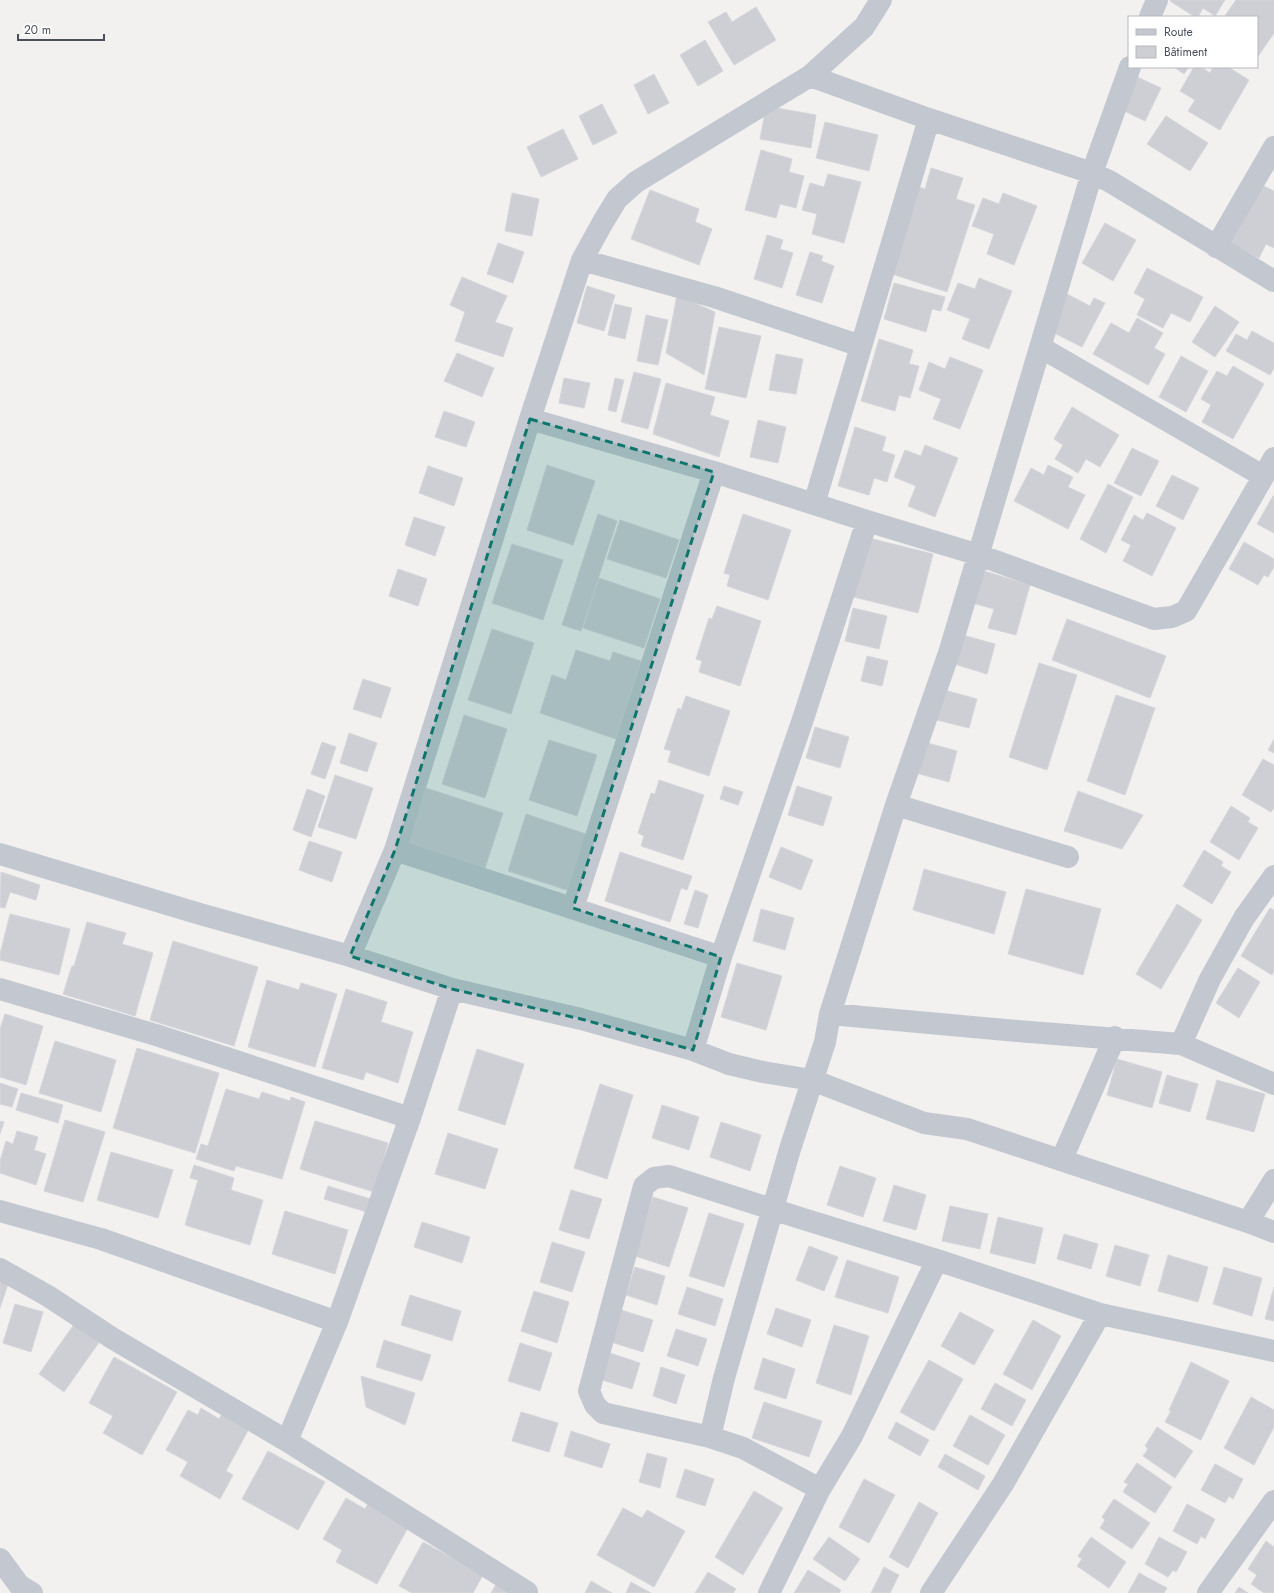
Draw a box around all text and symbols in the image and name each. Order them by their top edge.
scale bar [18,16,104,42]
legend [1128,16,1258,68]
text: 20 m [24,21,51,39]
text: Route [1164,23,1193,41]
text: Bâtiment [1164,43,1207,61]

